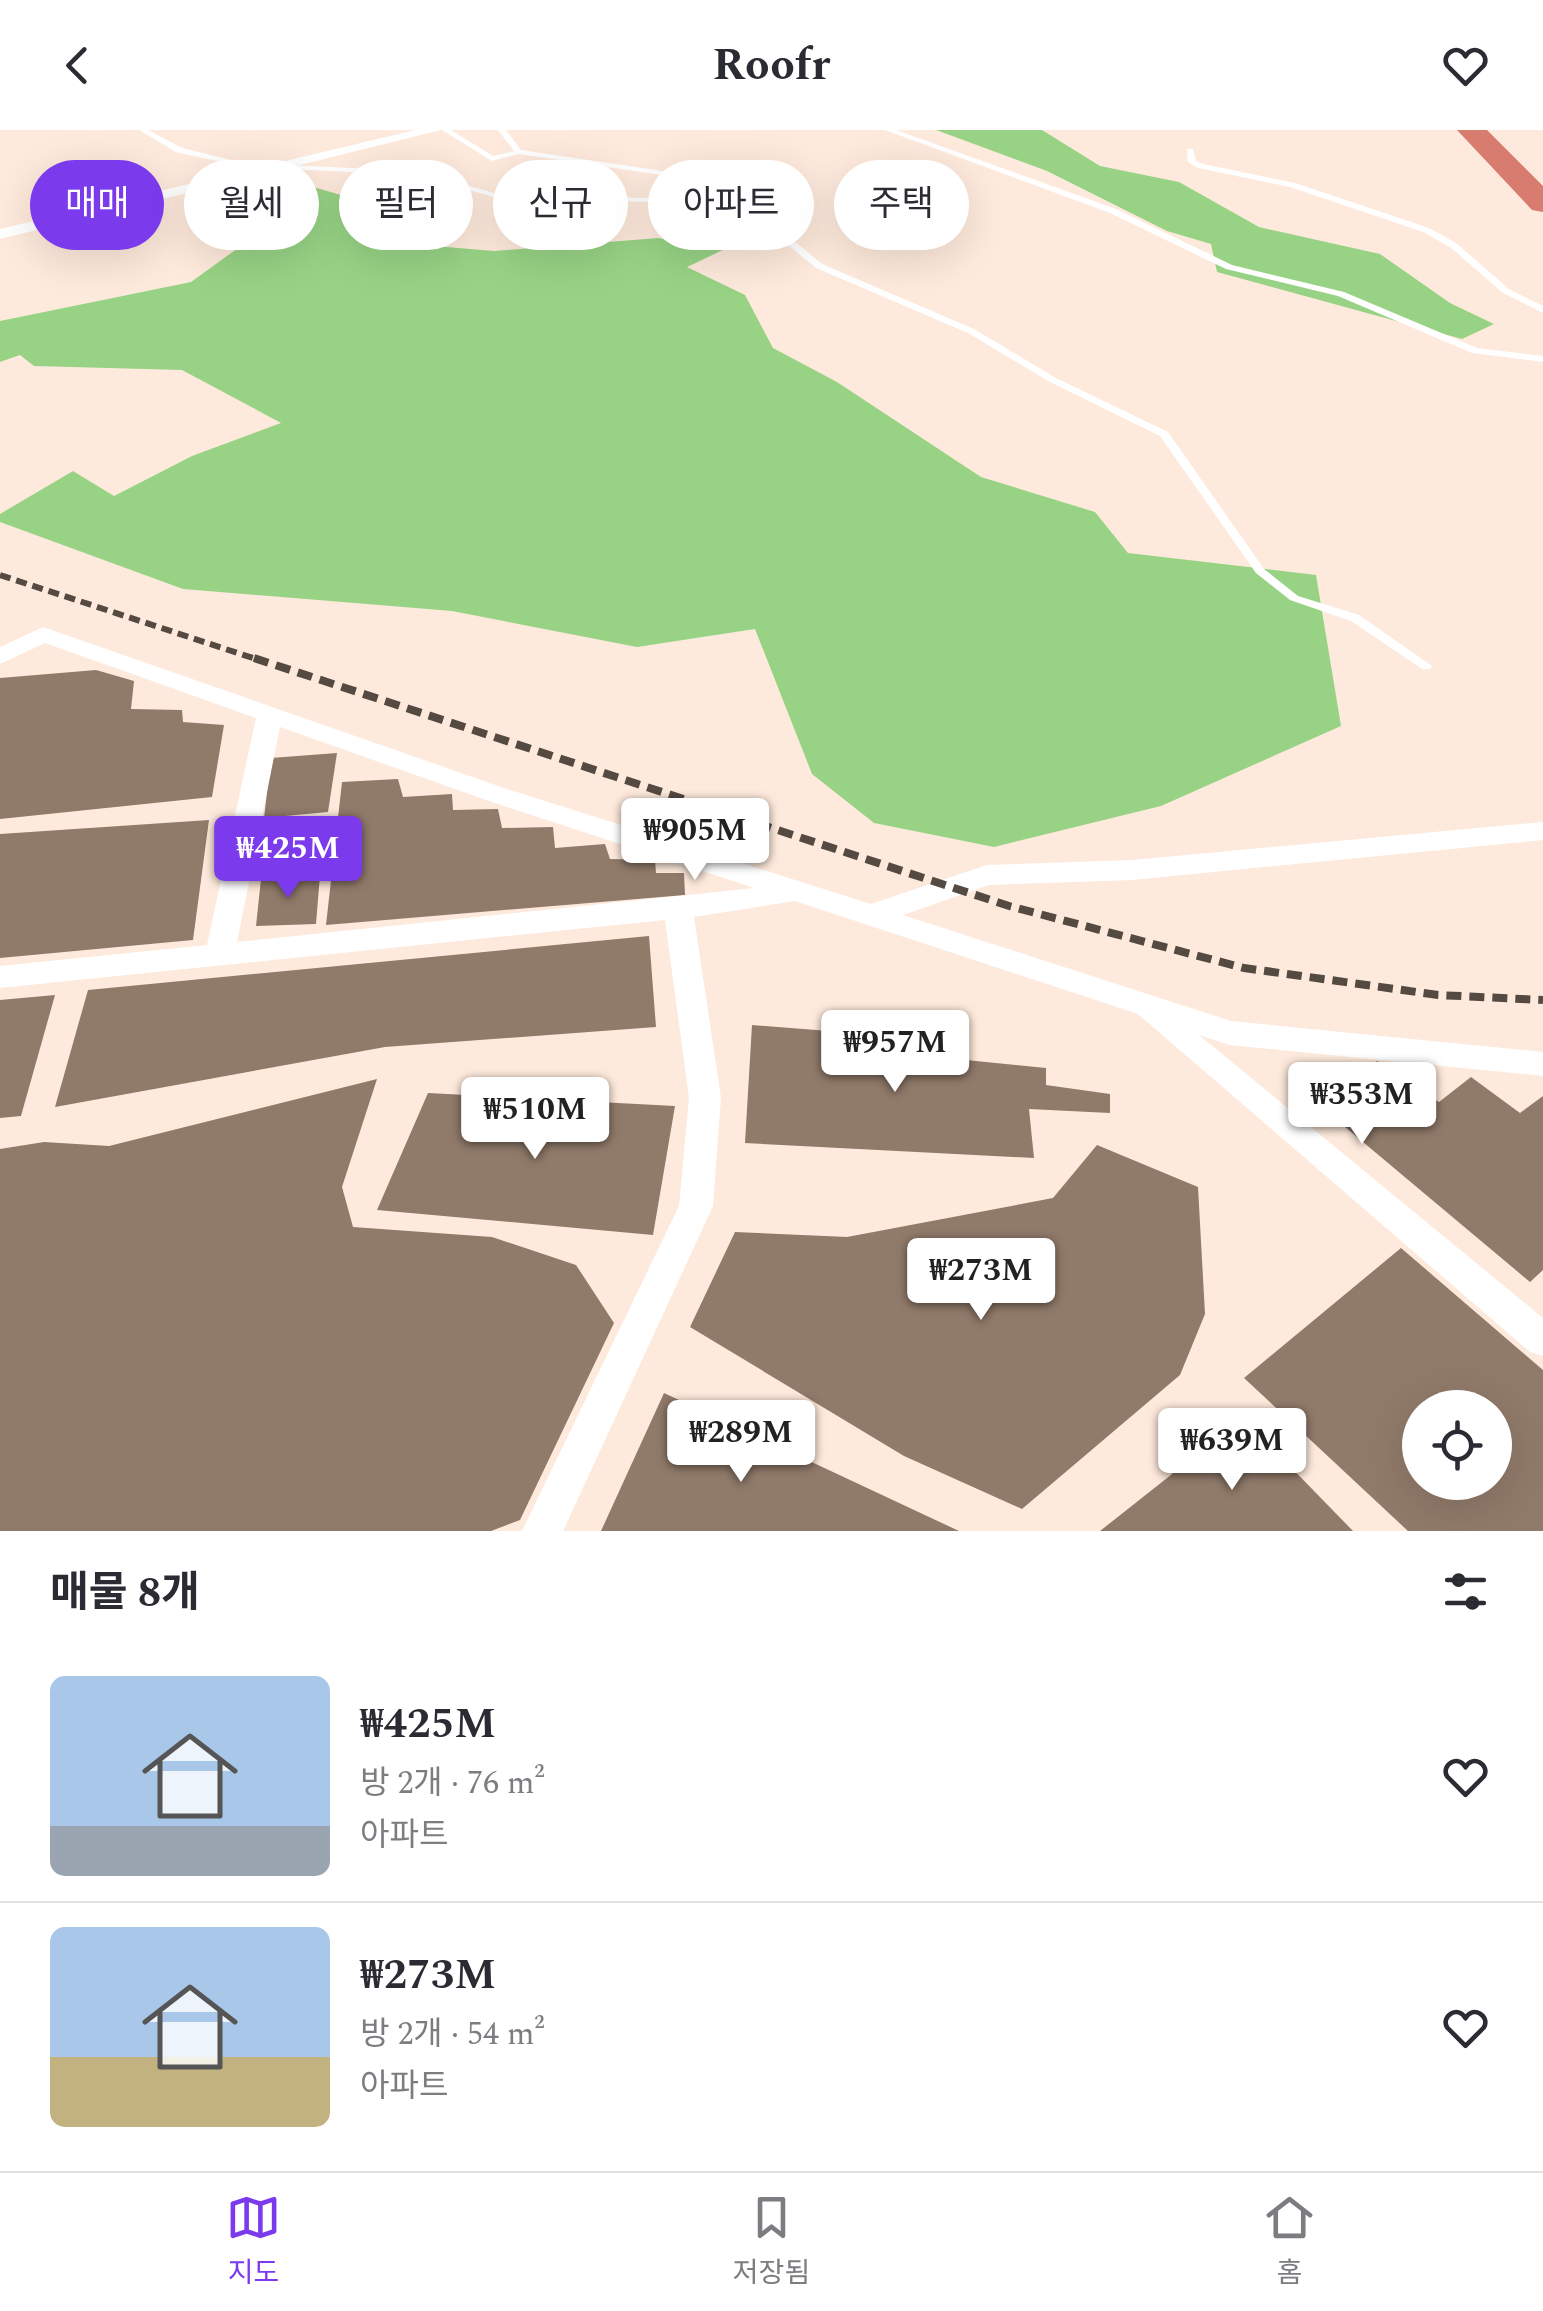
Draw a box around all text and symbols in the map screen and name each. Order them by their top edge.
text: Roofr [713,31,830,100]
icon: back [50,38,105,93]
icon: heart [1438,38,1493,93]
chip: 매매 [30,160,164,250]
chip: 월세 [184,160,319,250]
chip: 필터 [339,160,473,250]
chip: 신규 [493,160,628,250]
chip: 아파트 [648,160,814,250]
chip: 주택 [834,160,969,250]
pin: ₩905M [625,798,765,883]
text: ₩905M [643,806,747,855]
pin: ₩425M [218,816,358,901]
text: ₩425M [236,824,340,873]
pin: ₩957M [825,1010,965,1095]
text: ₩957M [843,1018,947,1067]
pin: ₩353M [1292,1062,1432,1147]
text: ₩353M [1310,1070,1414,1119]
pin: ₩510M [465,1077,605,1162]
text: ₩510M [483,1085,587,1134]
pin: ₩273M [911,1238,1051,1323]
text: ₩273M [929,1246,1033,1295]
map controls [1402,1390,1512,1500]
button: locate [1402,1390,1512,1500]
pin: ₩289M [671,1400,811,1485]
text: ₩289M [689,1408,793,1457]
pin: ₩639M [1162,1408,1302,1493]
text: ₩639M [1180,1416,1284,1465]
text: 매물 8개 [50,1562,200,1625]
icon: filters [1438,1564,1493,1619]
text: ₩425M [360,1693,496,1756]
icon: home [130,1716,250,1836]
icon: heart [1438,1749,1493,1804]
text: 방 2개 · 76 m² [360,1759,545,1808]
text: 아파트 [360,1811,448,1860]
text: ₩273M [360,1944,496,2007]
icon: home [130,1967,250,2087]
icon: heart [1438,2000,1493,2055]
text: 방 2개 · 54 m² [360,2010,545,2059]
text: 아파트 [360,2062,448,2111]
tab: 지도 [226,2190,281,2295]
tab: 저장됨 [733,2190,810,2295]
tab: 홈 [1262,2190,1317,2295]

